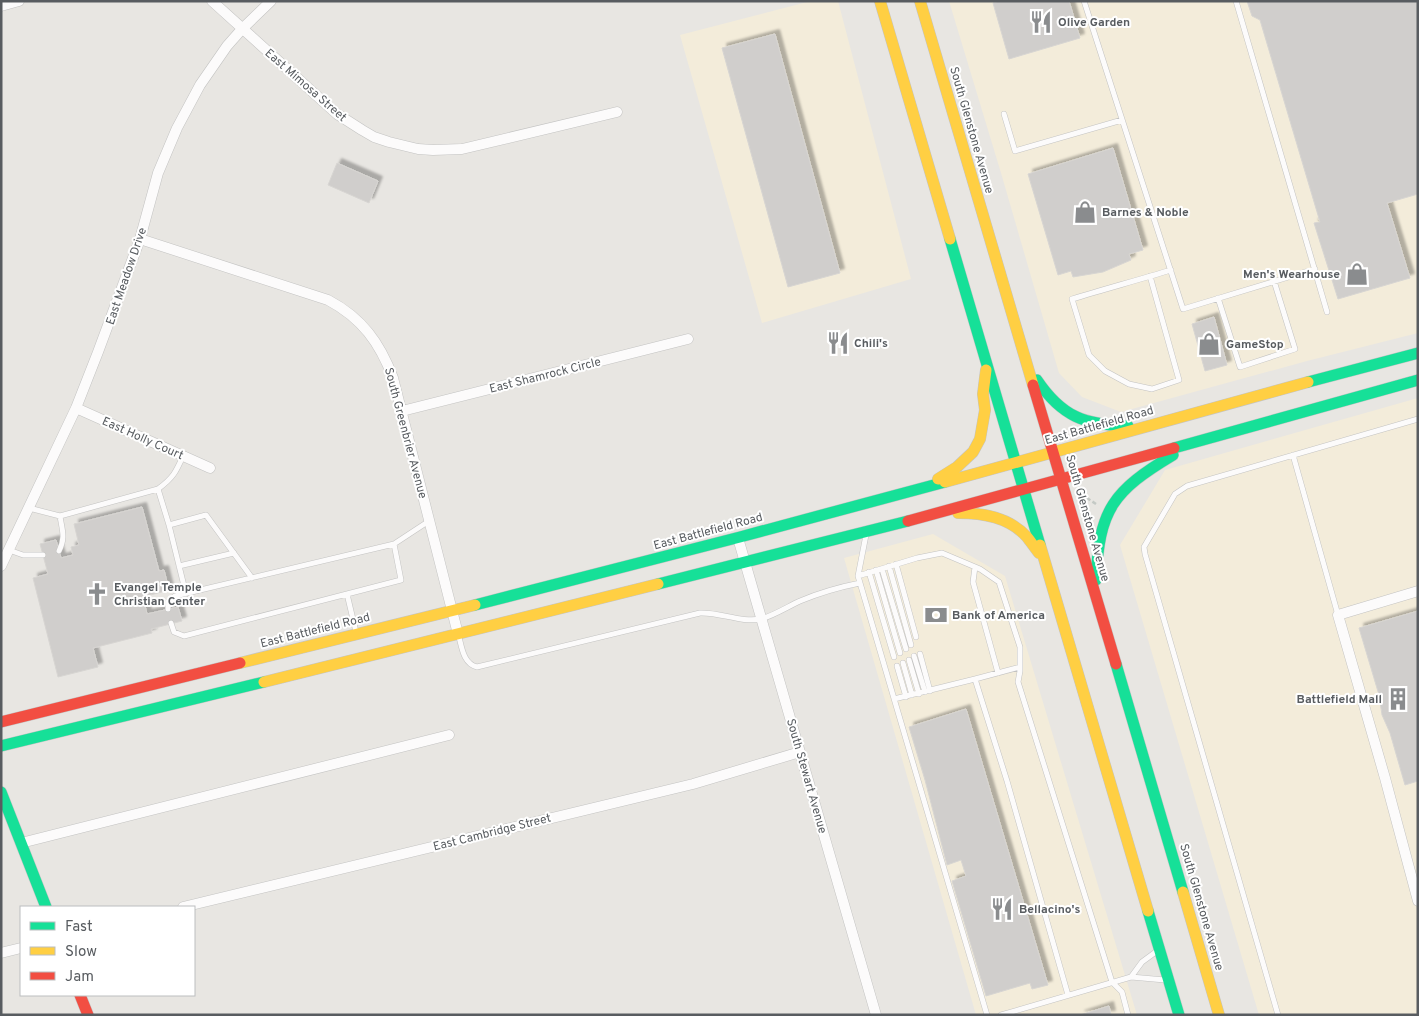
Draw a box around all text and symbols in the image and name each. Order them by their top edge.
restaurant icon: Olive Garden [1028,9,1054,35]
place label: Olive Garden [1058,15,1130,31]
street label: East Mimosa Street [261,46,350,126]
street label: South Glenstone Avenue [945,65,997,196]
shop icon: Barnes & Noble [1072,199,1098,225]
place label: Barnes & Noble [1102,205,1189,221]
street label: East Meadow Drive [103,225,151,327]
shop icon: Men's Wearhouse [1344,261,1370,287]
place label: Men's Wearhouse [1243,267,1340,283]
restaurant icon: Chili's [825,330,851,356]
shop icon: GameStop [1196,331,1222,357]
place label: Chili's [854,336,888,352]
place label: GameStop [1226,337,1284,353]
street label: East Shamrock Circle [488,354,603,398]
street label: South Greenbrier Avenue [380,366,430,501]
street label: East Battlefield Road [1043,403,1156,449]
street label: East Holly Court [99,414,186,464]
street label: South Glenstone Avenue [1061,453,1113,584]
street label: East Battlefield Road [652,510,765,554]
place label: Evangel Temple Christian Center [114,580,205,610]
church icon: Evangel Temple Christian Center [84,581,110,607]
bank icon: Bank of America [923,602,949,628]
place label: Bank of America [952,608,1045,624]
street label: East Battlefield Road [259,610,372,652]
building icon: Battlefield Mall [1385,686,1411,712]
place label: Battlefield Mall [1297,692,1382,708]
street label: South Stewart Avenue [782,717,830,836]
street label: East Cambridge Street [432,811,553,855]
street label: South Glenstone Avenue [1175,842,1227,973]
restaurant icon: Bellacino's [989,896,1015,922]
place label: Bellacino's [1019,902,1081,918]
legend [20,906,195,996]
text: Fast [65,918,93,937]
text: Slow [65,943,97,962]
text: Jam [65,968,94,987]

